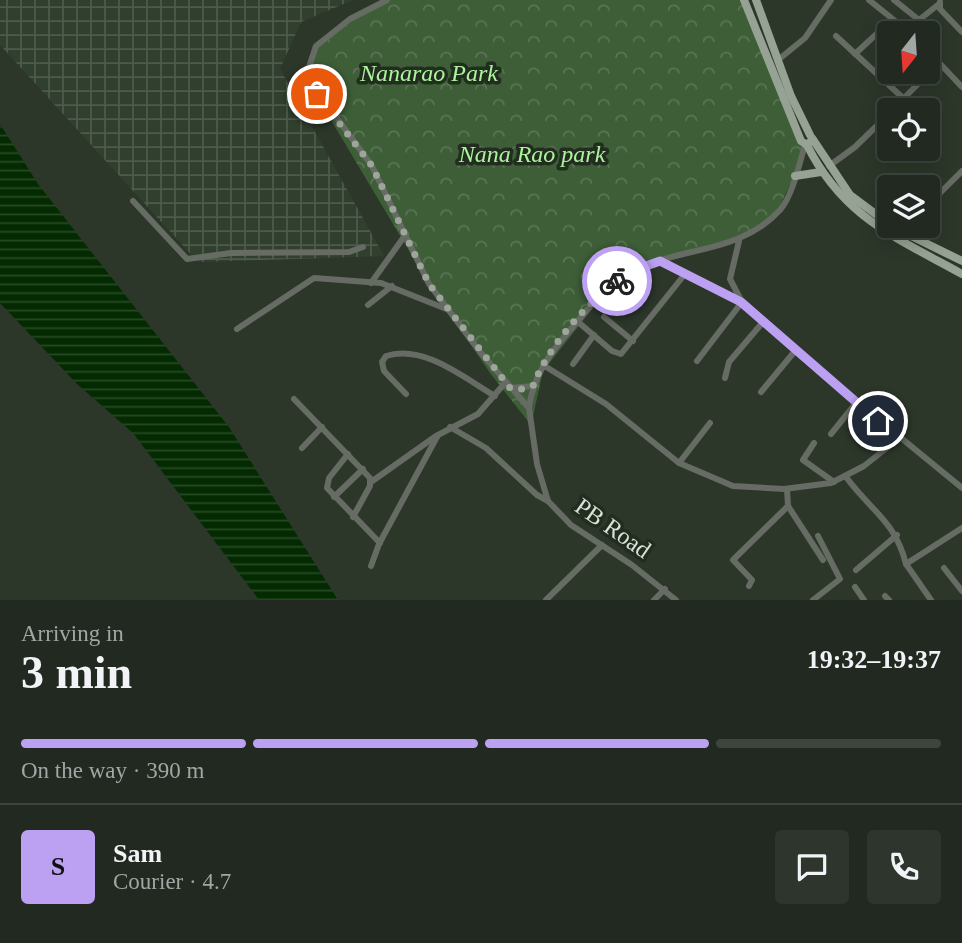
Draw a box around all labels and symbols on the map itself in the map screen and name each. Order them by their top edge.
north arrow [877,21,940,84]
park label: Nanarao Park [359,60,498,86]
pin [287,64,347,124]
park label: Nana Rao park [458,141,606,167]
courier [582,246,652,316]
pin [848,391,908,451]
street label: PB Road [570,493,656,563]

